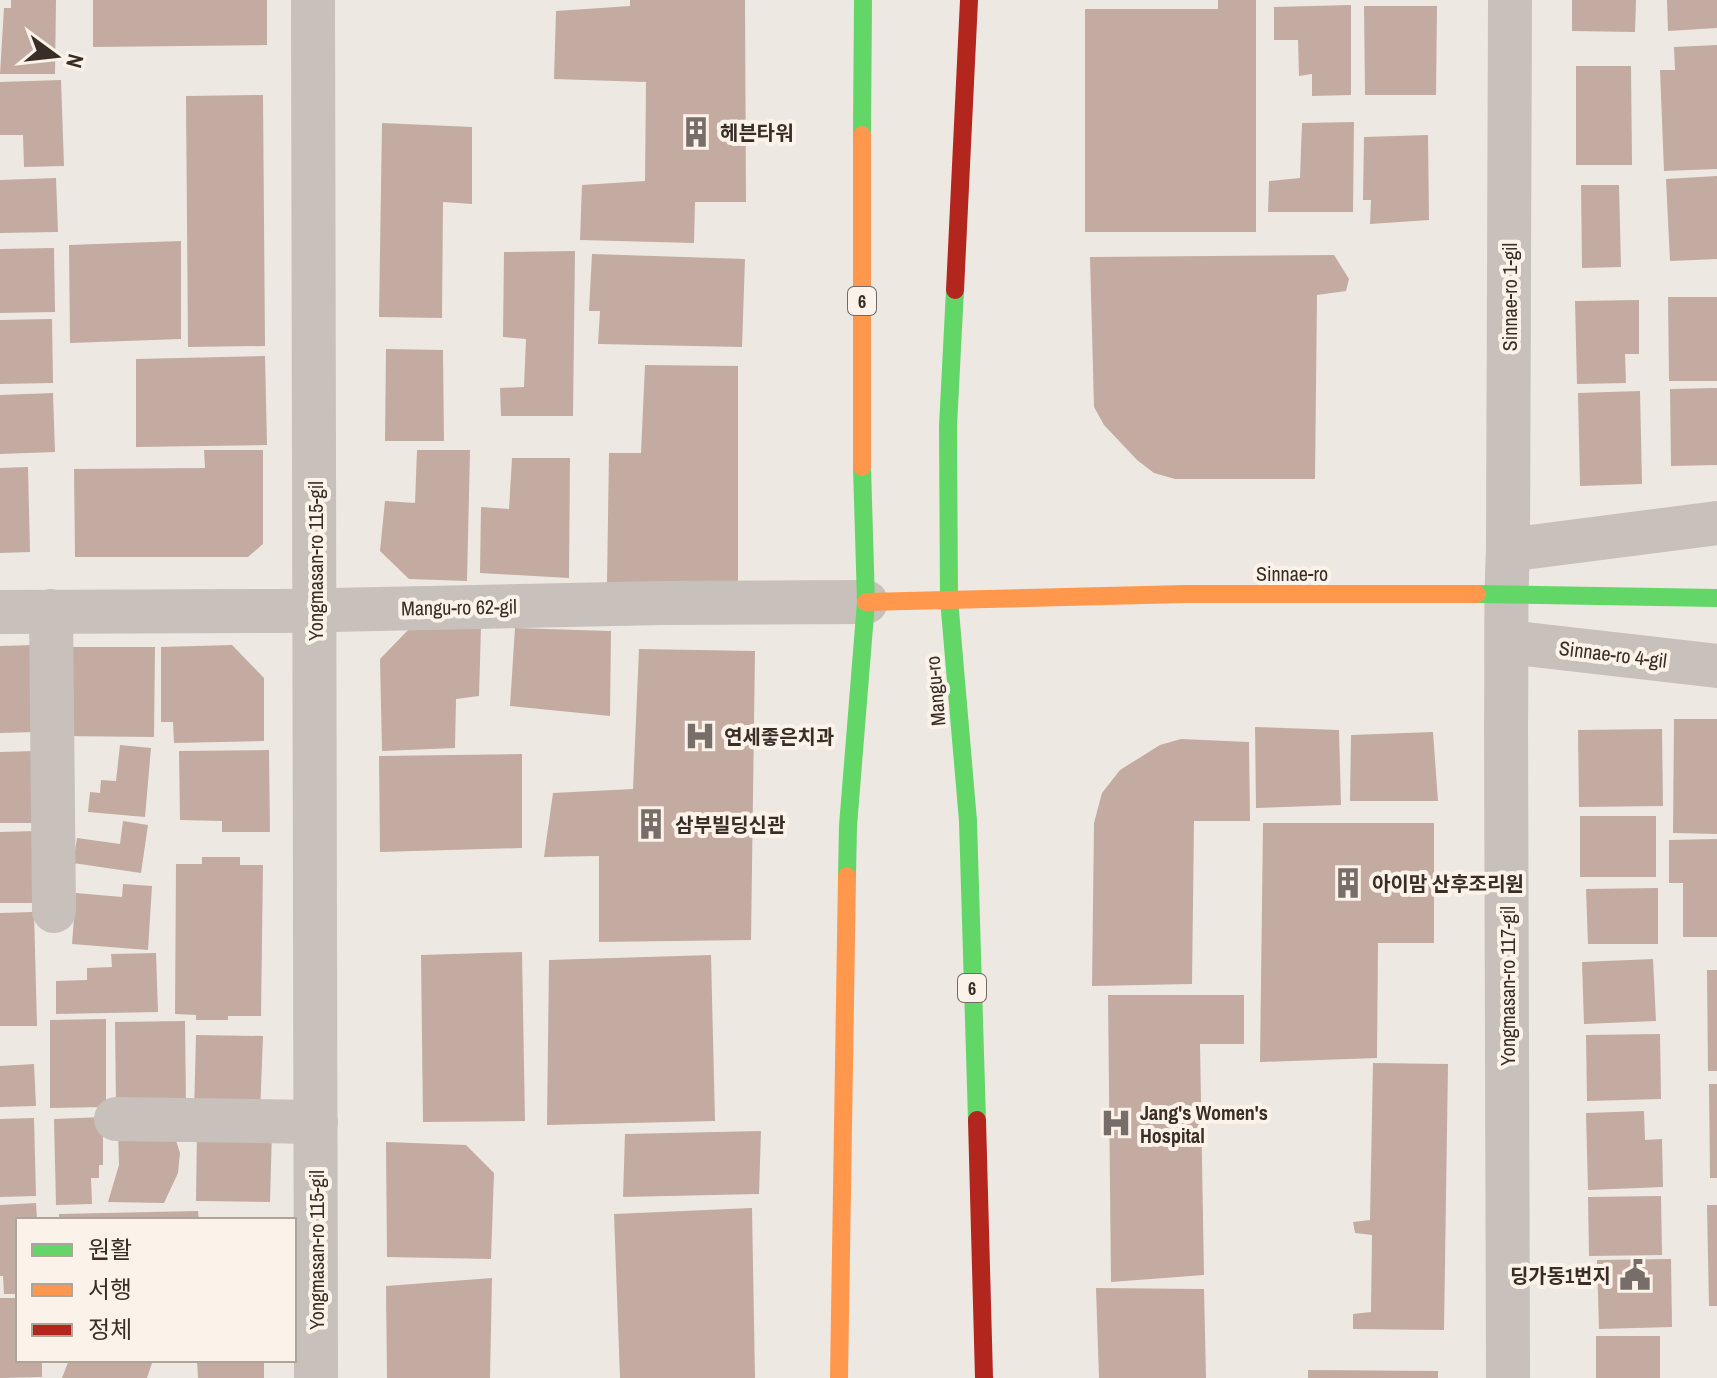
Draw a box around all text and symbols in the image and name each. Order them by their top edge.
north arrow [16,16,96,96]
text: N [59,51,91,71]
building icon: 헤븐타워 [679,115,713,149]
place label: 헤븐타워 [720,119,794,146]
street label: Sinnae-ro 1-gil [1496,243,1523,351]
road number: 6 [848,287,876,315]
street label: Yongmasan-ro 115-gil [302,481,329,641]
street label: Sinnae-ro [1256,560,1328,587]
street label: Mangu-ro 62-gil [401,592,517,622]
street label: Sinnae-ro 4-gil [1558,634,1668,674]
street label: Mangu-ro [918,655,952,727]
hospital icon: 연세좋은치과 [683,719,717,753]
place label: 연세좋은치과 [724,723,834,750]
building icon: 삼부빌딩신관 [634,807,668,841]
place label: 삼부빌딩신관 [675,811,786,838]
building icon: 아이맘 산후조리원 [1331,866,1365,900]
place label: 아이맘 산후조리원 [1372,870,1524,897]
street label: Yongmasan-ro 117-gil [1494,906,1521,1066]
road number: 6 [958,974,986,1002]
place label: Jang's Women's Hospital [1140,1099,1268,1149]
hospital icon: Jang's Women's Hospital [1099,1106,1133,1140]
street label: Yongmasan-ro 115-gil [303,1170,330,1330]
legend [16,1218,296,1362]
text: 원활 [88,1233,132,1265]
public building icon: 딩가동1번지 [1618,1258,1652,1292]
place label: 딩가동1번지 [1510,1262,1611,1289]
text: 서행 [88,1273,132,1305]
text: 정체 [88,1313,132,1345]

